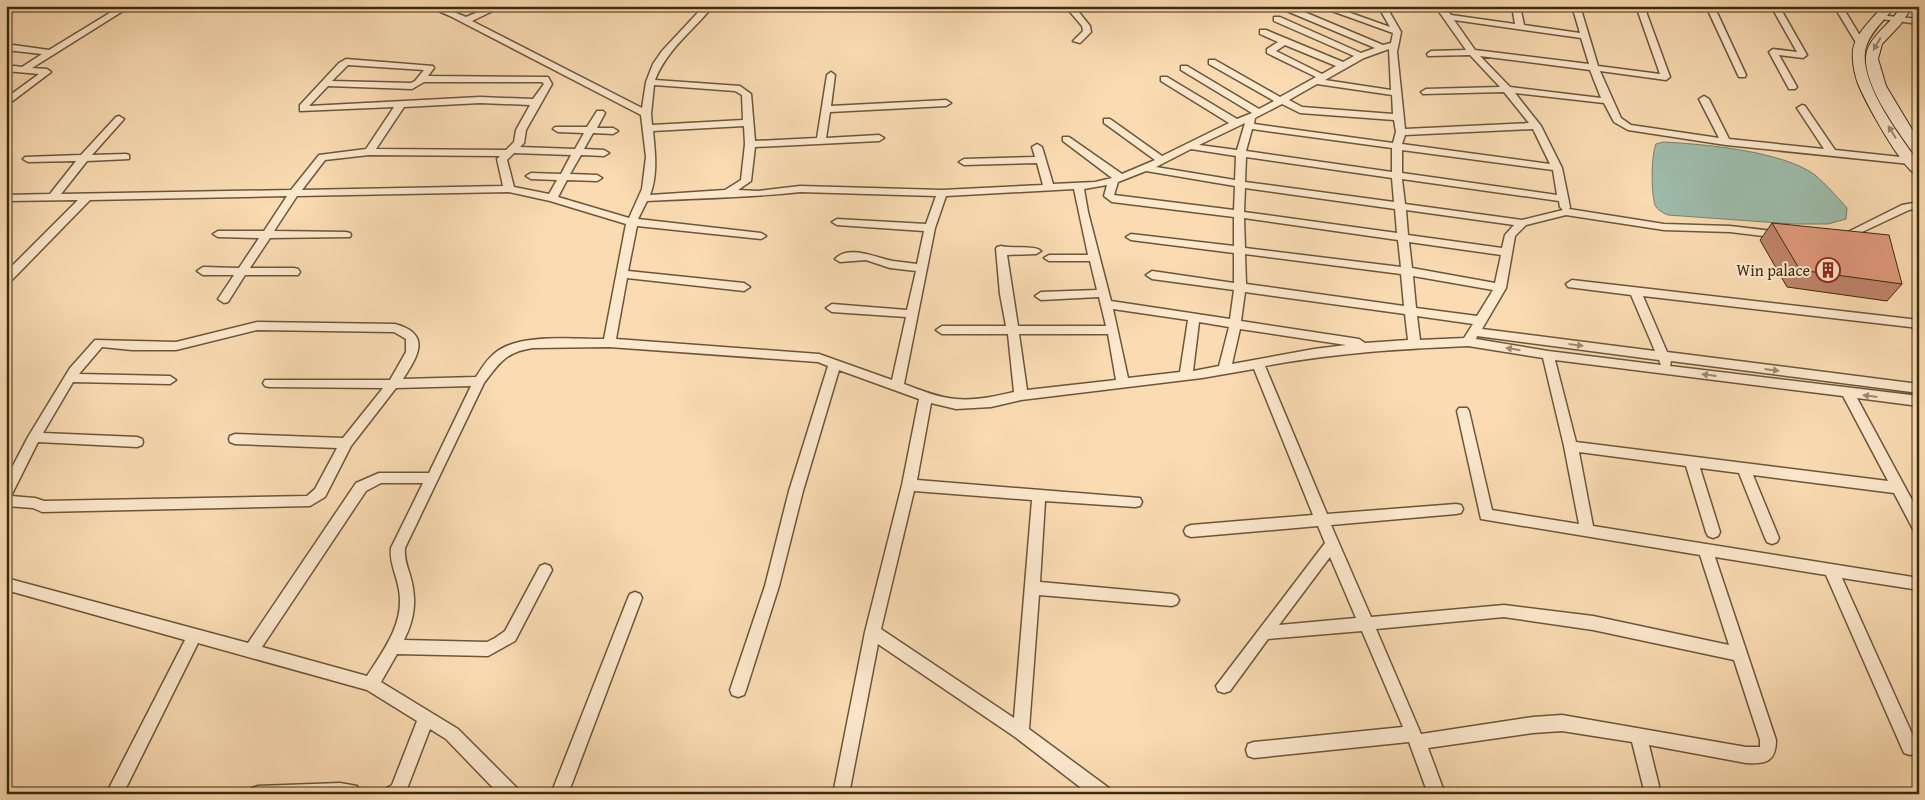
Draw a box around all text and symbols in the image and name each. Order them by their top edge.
one-way arrow [1873,37,1882,50]
one-way arrow [1887,125,1896,139]
building icon: Win palace [1815,257,1841,283]
place label: Win palace [1737,258,1810,282]
one-way arrow [1568,341,1584,349]
one-way arrow [1505,345,1521,353]
one-way arrow [1764,366,1780,374]
one-way arrow [1701,371,1717,379]
one-way arrow [1862,392,1878,400]

